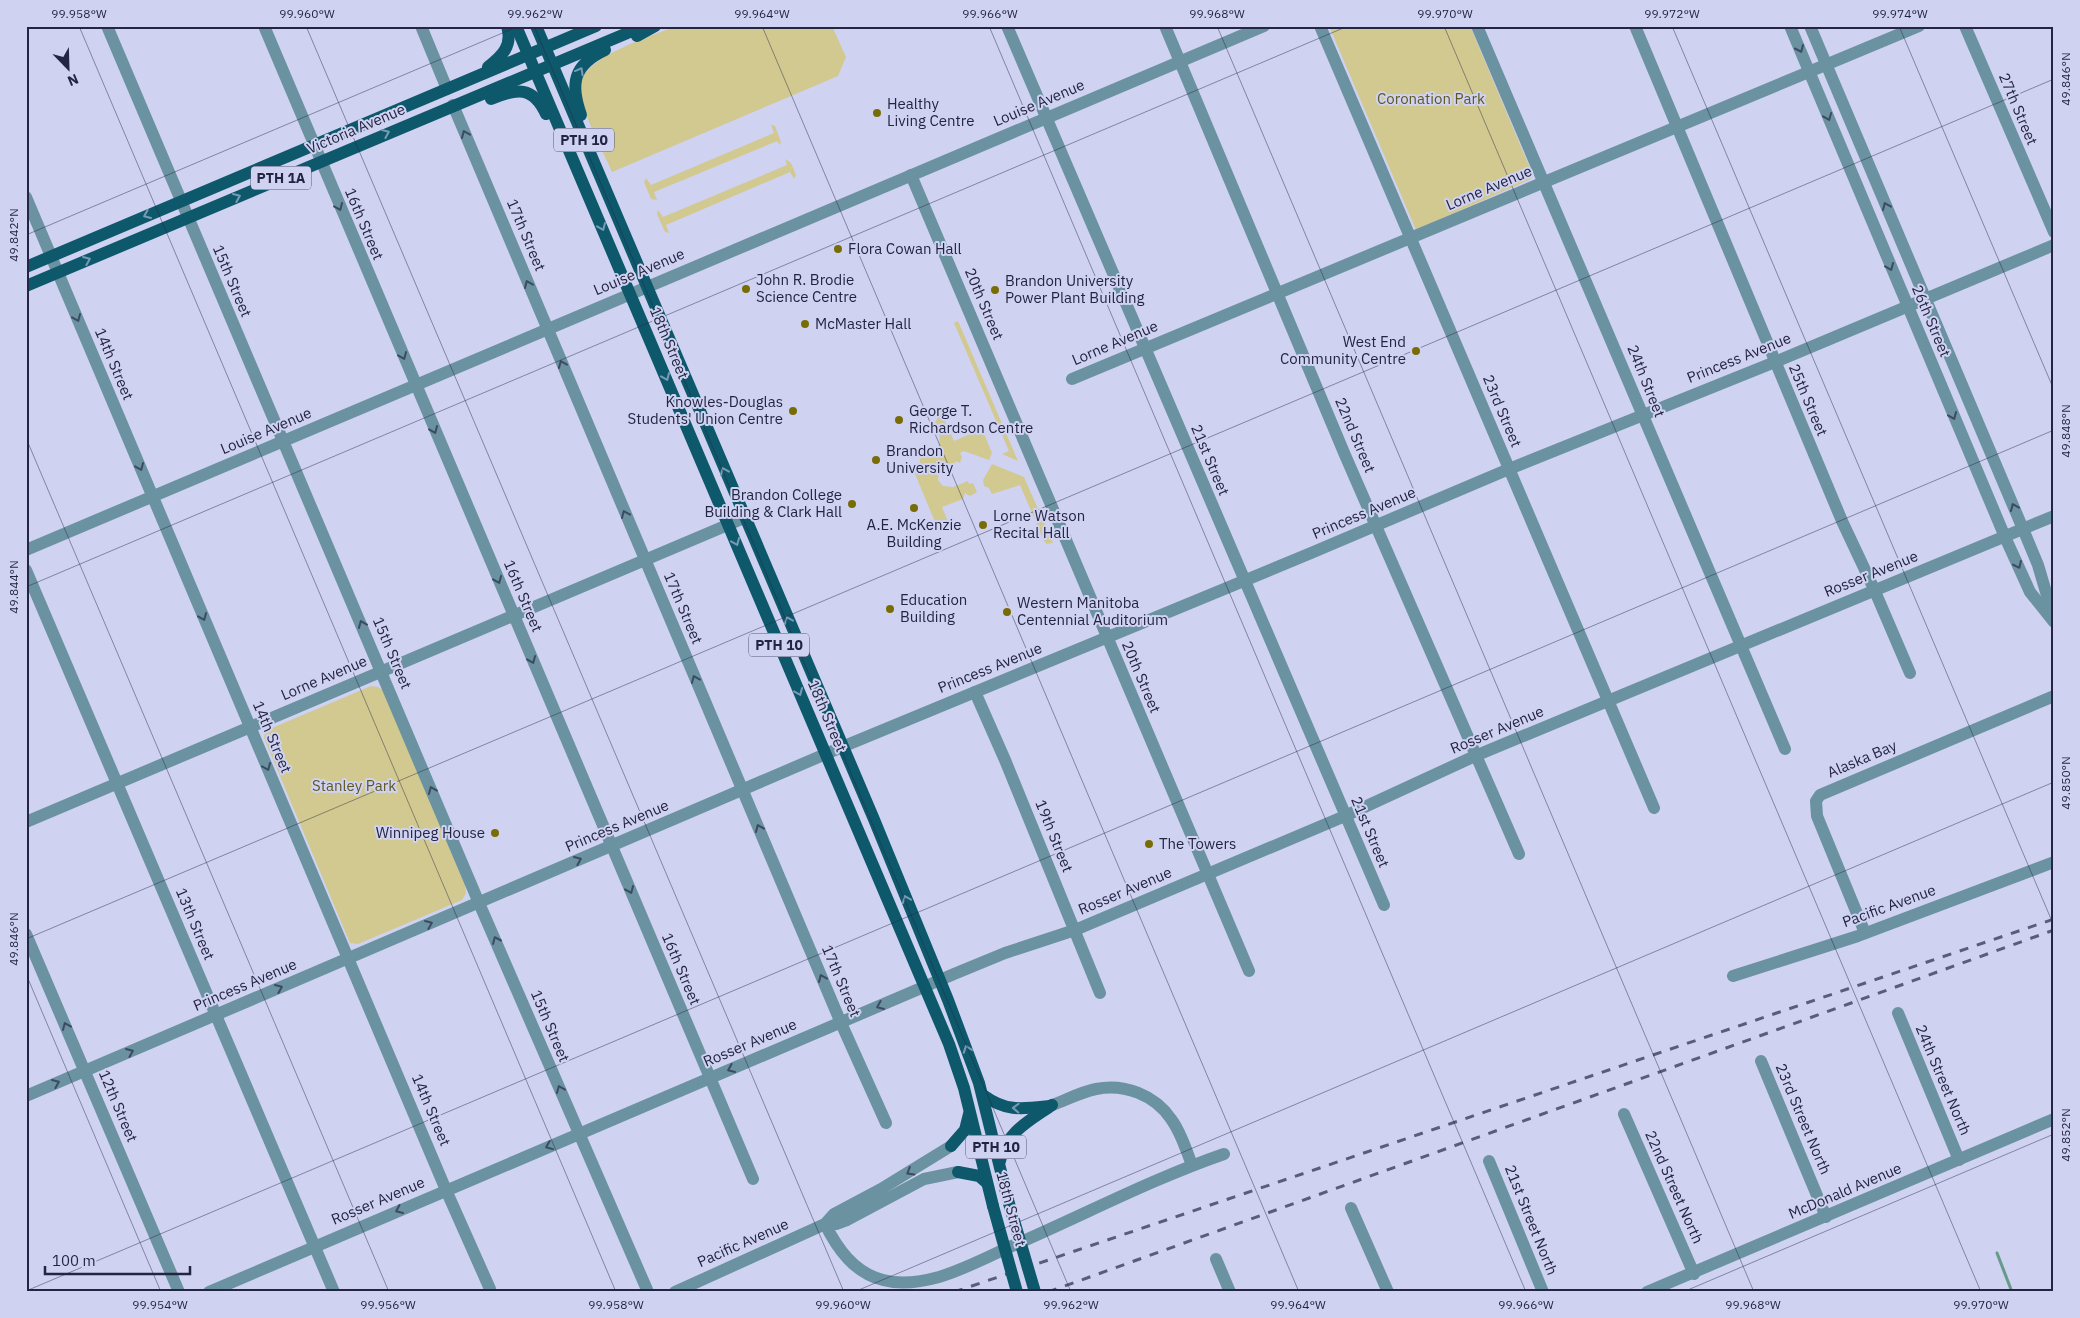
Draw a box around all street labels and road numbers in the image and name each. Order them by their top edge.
street label: 27th Street [1995,70,2042,148]
street label: Louise Avenue [990,75,1087,130]
street label: Victoria Avenue [304,99,408,158]
road number: PTH 10 [554,128,614,152]
street label: Lorne Avenue [1443,161,1535,214]
road number: PTH 1A [251,167,311,190]
street label: 16th Street [341,185,388,263]
street label: 17th Street [503,196,550,274]
street label: 15th Street [209,242,256,320]
street label: Louise Avenue [590,244,687,299]
street label: 20th Street [961,265,1008,343]
street label: 26th Street [1908,282,1955,360]
street label: 18th Street [646,304,693,382]
street label: Lorne Avenue [1069,316,1161,369]
street label: 14th Street [91,325,138,403]
street label: Princess Avenue [1684,328,1794,387]
street label: 24th Street [1623,342,1670,420]
street label: 25th Street [1785,361,1832,439]
street label: 23rd Street [1479,372,1526,450]
street label: 22nd Street [1331,394,1380,475]
street label: Louise Avenue [217,403,314,458]
street label: 21st Street [1187,422,1234,498]
street label: Princess Avenue [1309,482,1418,543]
street label: Rosser Avenue [1821,546,1921,601]
street label: 16th Street [500,557,547,635]
street label: 17th Street [660,569,707,647]
street label: 15th Street [369,614,416,692]
road number: PTH 10 [749,634,809,656]
street label: Princess Avenue [935,638,1045,697]
street label: 20th Street [1118,638,1165,716]
street label: Lorne Avenue [278,651,370,704]
street label: 18th Street [804,677,851,755]
street label: 14th Street [249,698,296,776]
street label: Rosser Avenue [1447,701,1546,758]
street label: Alaska Bay [1824,735,1900,782]
street label: 21st Street [1347,794,1394,870]
street label: Princess Avenue [562,795,671,856]
street label: 19th Street [1031,797,1078,875]
street label: Rosser Avenue [1075,862,1174,919]
street label: Pacific Avenue [1840,880,1938,931]
street label: 13th Street [172,885,219,963]
street label: 16th Street [658,930,705,1008]
street label: 17th Street [818,942,865,1020]
street label: Princess Avenue [190,954,299,1015]
street label: 15th Street [527,987,574,1065]
street label: Rosser Avenue [700,1014,799,1071]
street label: 24th Street North [1912,1022,1975,1138]
street label: 23rd Street North [1772,1060,1835,1177]
street label: 12th Street [95,1067,142,1145]
street label: 14th Street [408,1071,455,1149]
street label: 22nd Street North [1641,1127,1708,1246]
road number: PTH 10 [966,1136,1026,1158]
street label: McDonald Avenue [1785,1158,1904,1223]
street label: 21st Street North [1501,1162,1562,1278]
street label: 18th Street [992,1169,1031,1248]
street label: Rosser Avenue [328,1172,427,1229]
street label: Pacific Avenue [694,1214,791,1271]

